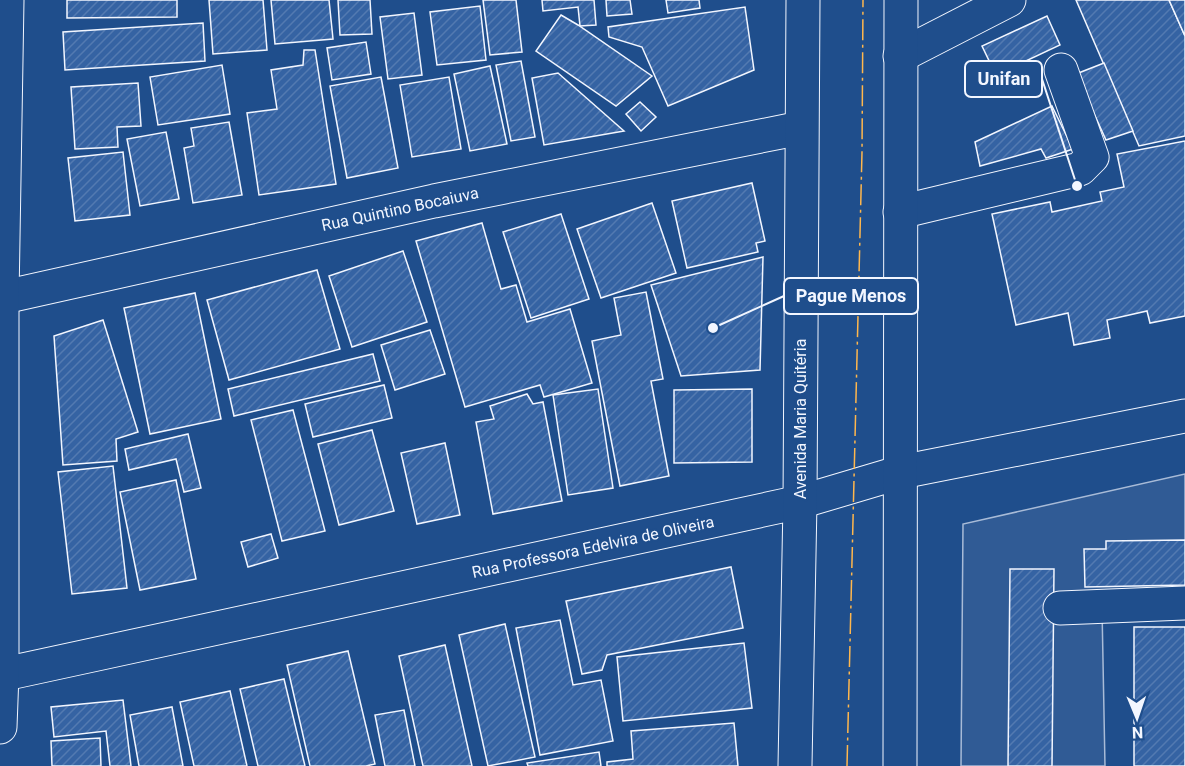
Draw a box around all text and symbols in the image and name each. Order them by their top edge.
callout: Unifan [965,61,1042,97]
text: Unifan [978,68,1030,89]
street label: Rua Quintino Bocaiuva [320,183,480,235]
callout: Pague Menos [784,278,918,314]
text: Pague Menos [796,285,906,306]
street label: Avenida Maria Quitéria [791,339,810,499]
street label: Rua Professora Edelvira de Oliveira [470,512,716,582]
north arrow [1107,688,1167,748]
text: N [1132,723,1143,742]

